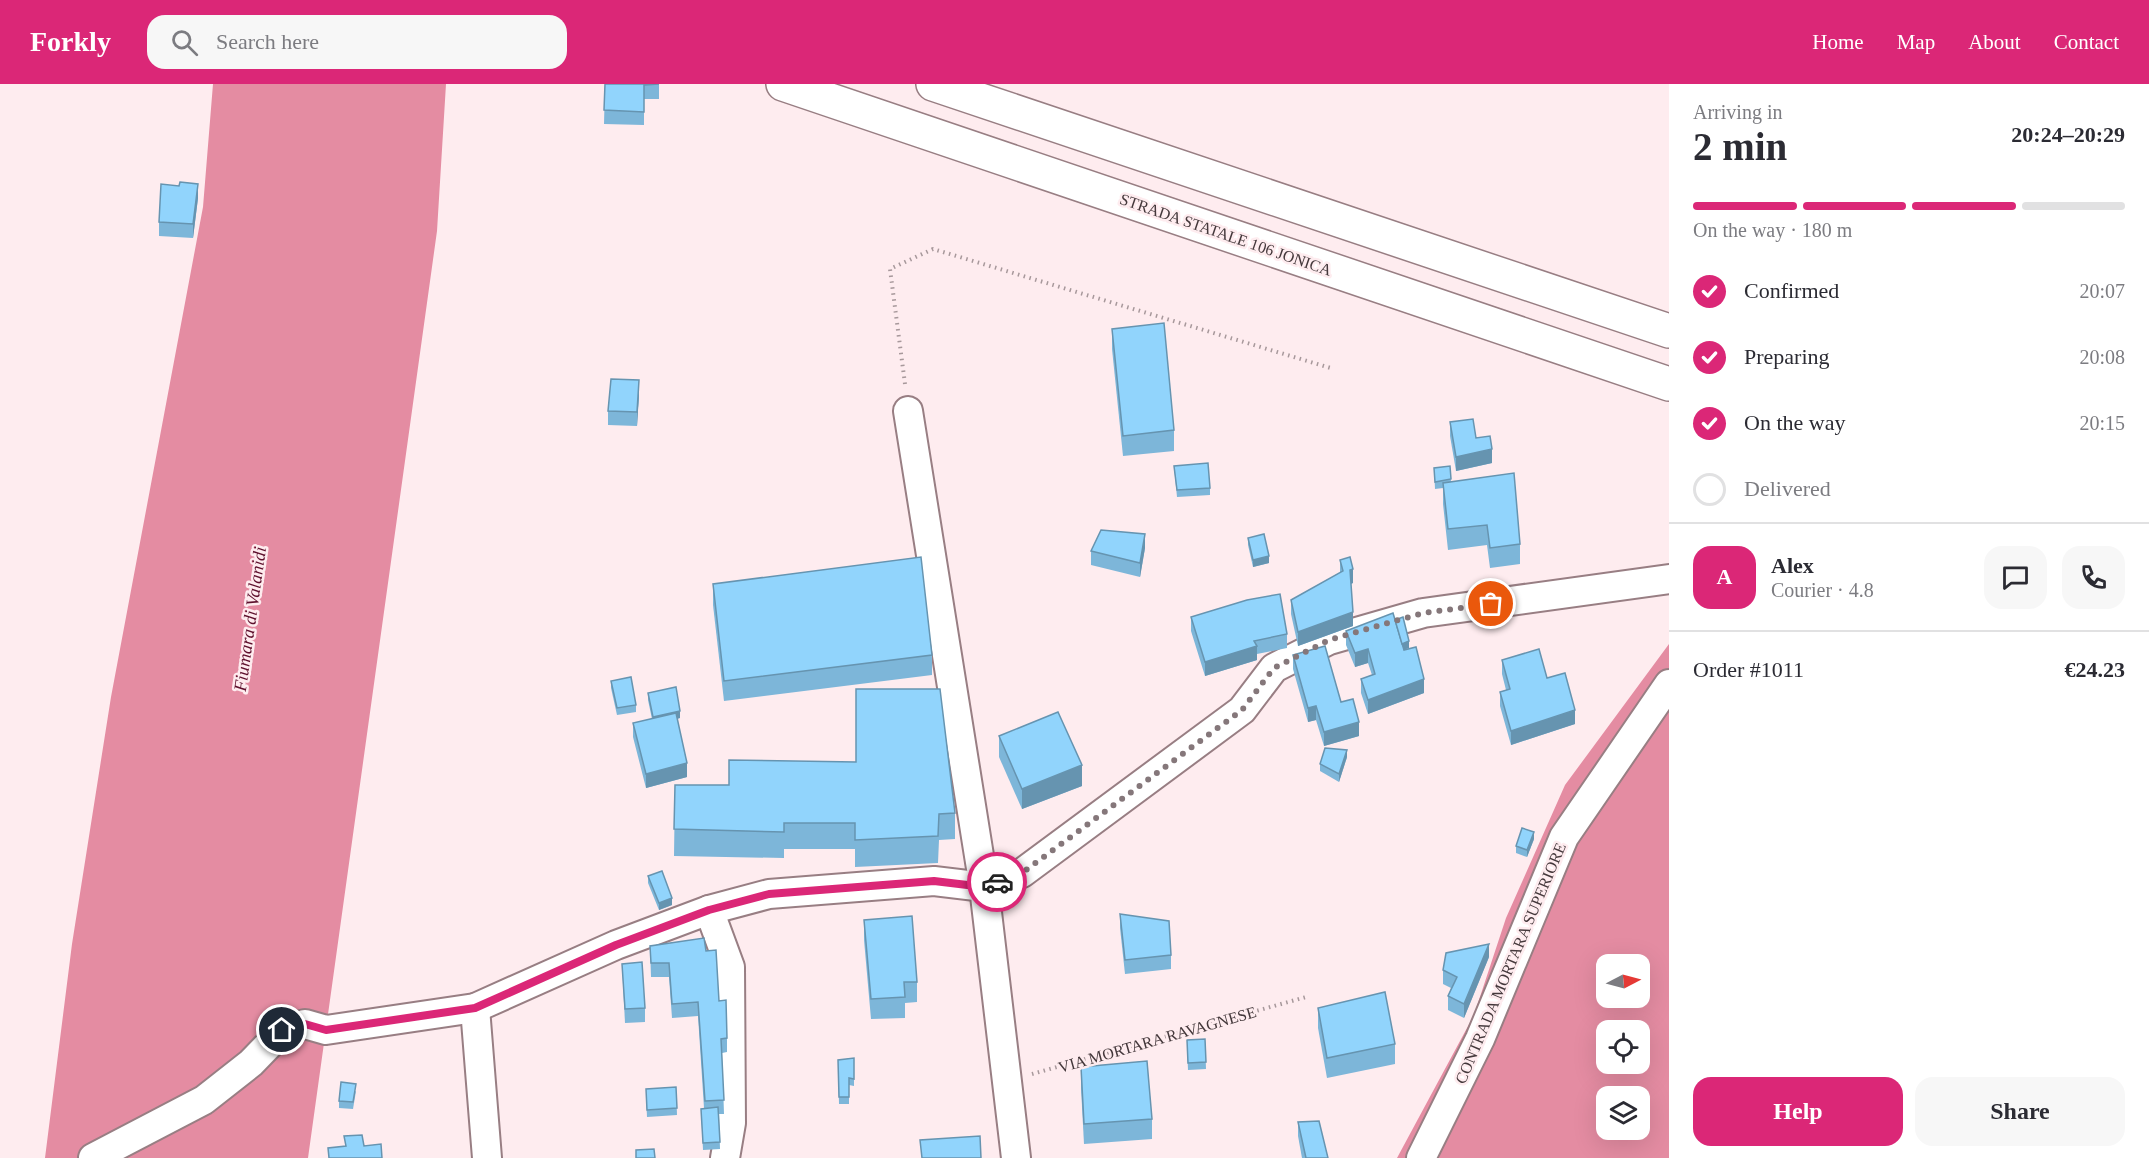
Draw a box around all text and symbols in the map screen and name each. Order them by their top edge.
search box [147,15,567,69]
text: Forkly [30,26,111,57]
icon: search [168,26,201,59]
text: Search here [216,29,319,54]
text: Home [1812,30,1864,54]
text: Map [1897,30,1935,54]
text: About [1968,30,2021,54]
text: Contact [2054,30,2119,54]
text: Arriving in [1693,101,1782,123]
text: 20:24–20:29 [2011,122,2125,147]
text: 2 min [1693,125,1787,168]
street label: STRADA STATALE 106 JONICA [1118,190,1334,279]
text: On the way · 180 m [1693,219,1852,241]
icon: check [1693,275,1726,308]
text: Confirmed [1744,278,1839,303]
text: 20:07 [2079,280,2125,302]
icon: check [1693,341,1726,374]
text: Preparing [1744,344,1830,369]
text: 20:08 [2079,346,2125,368]
icon: check [1693,407,1726,440]
text: On the way [1744,410,1845,435]
text: 20:15 [2079,412,2125,434]
text: Delivered [1744,476,1831,501]
water label: Fiumara di Valanidi [230,545,270,694]
button: chat [1984,546,2047,609]
button: phone [2062,546,2125,609]
text: Alex [1771,553,1814,578]
text: A [1717,564,1732,589]
pin [1465,578,1516,629]
text: Courier · 4.8 [1771,579,1874,601]
icon: bag [1474,587,1507,620]
text: Order #1011 [1693,657,1804,682]
text: €24.23 [2065,657,2125,682]
street label: CONTRADA MORTARA SUPERIORE [1452,840,1569,1086]
courier [967,852,1027,912]
icon: car [981,866,1014,899]
north arrow [1596,954,1650,1008]
map controls [1596,954,1650,1140]
street label: VIA MORTARA RAVAGNESE [1056,1003,1258,1076]
pin [256,1004,307,1055]
icon: home [265,1013,298,1046]
button: locate [1596,1020,1650,1074]
button: Help [1693,1077,1903,1146]
button: Share [1915,1077,2125,1146]
button: layers [1596,1086,1650,1140]

